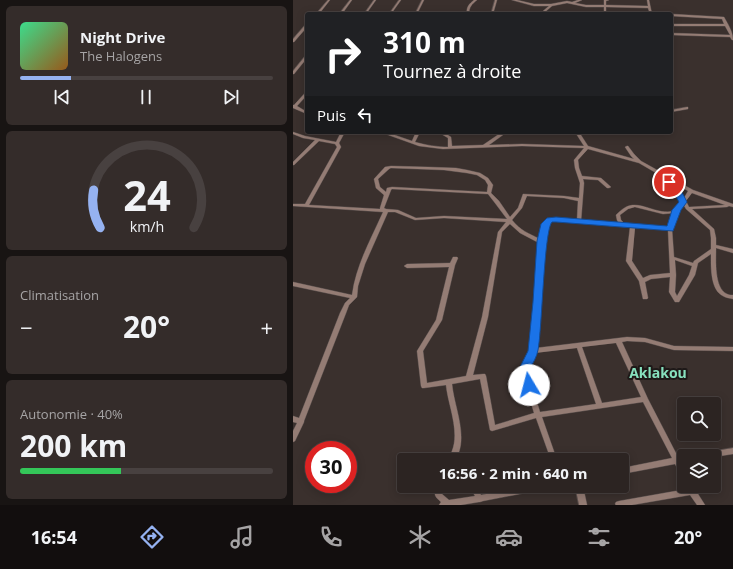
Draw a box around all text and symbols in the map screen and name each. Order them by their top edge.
text: 310 m [383,23,466,61]
text: Night Drive [80,27,165,47]
icon: right [317,28,369,80]
text: The Halogens [80,47,162,65]
text: Tournez à droite [383,59,521,83]
icon: previous [51,86,73,108]
icon: pause [135,86,157,108]
icon: next [220,86,242,108]
icon: left [354,104,376,126]
text: Puis [317,105,346,125]
pin [652,165,686,199]
text: 24 [123,167,170,223]
icon: arrive [658,171,680,193]
text: km/h [129,217,164,236]
text: Climatisation [20,286,99,304]
text: 20° [123,306,170,347]
text: − [20,312,33,342]
text: + [260,312,273,342]
district label: Aklakou [629,363,687,382]
position arrow [508,364,550,406]
map controls [677,397,721,493]
button: search [677,397,721,441]
text: Autonomie · 40% [20,405,123,423]
text: 200 km [20,425,127,466]
speed limit sign: 30 [305,441,357,493]
button: layers [677,449,721,493]
text: 16:56 · 2 min · 640 m [439,463,587,483]
icon: directions [138,523,166,551]
icon: music [228,523,256,551]
icon: phone [317,523,345,551]
icon: climate [406,523,434,551]
icon: car [495,523,523,551]
icon: filters [585,523,613,551]
text: 16:54 [31,525,77,549]
text: 20° [674,525,702,549]

